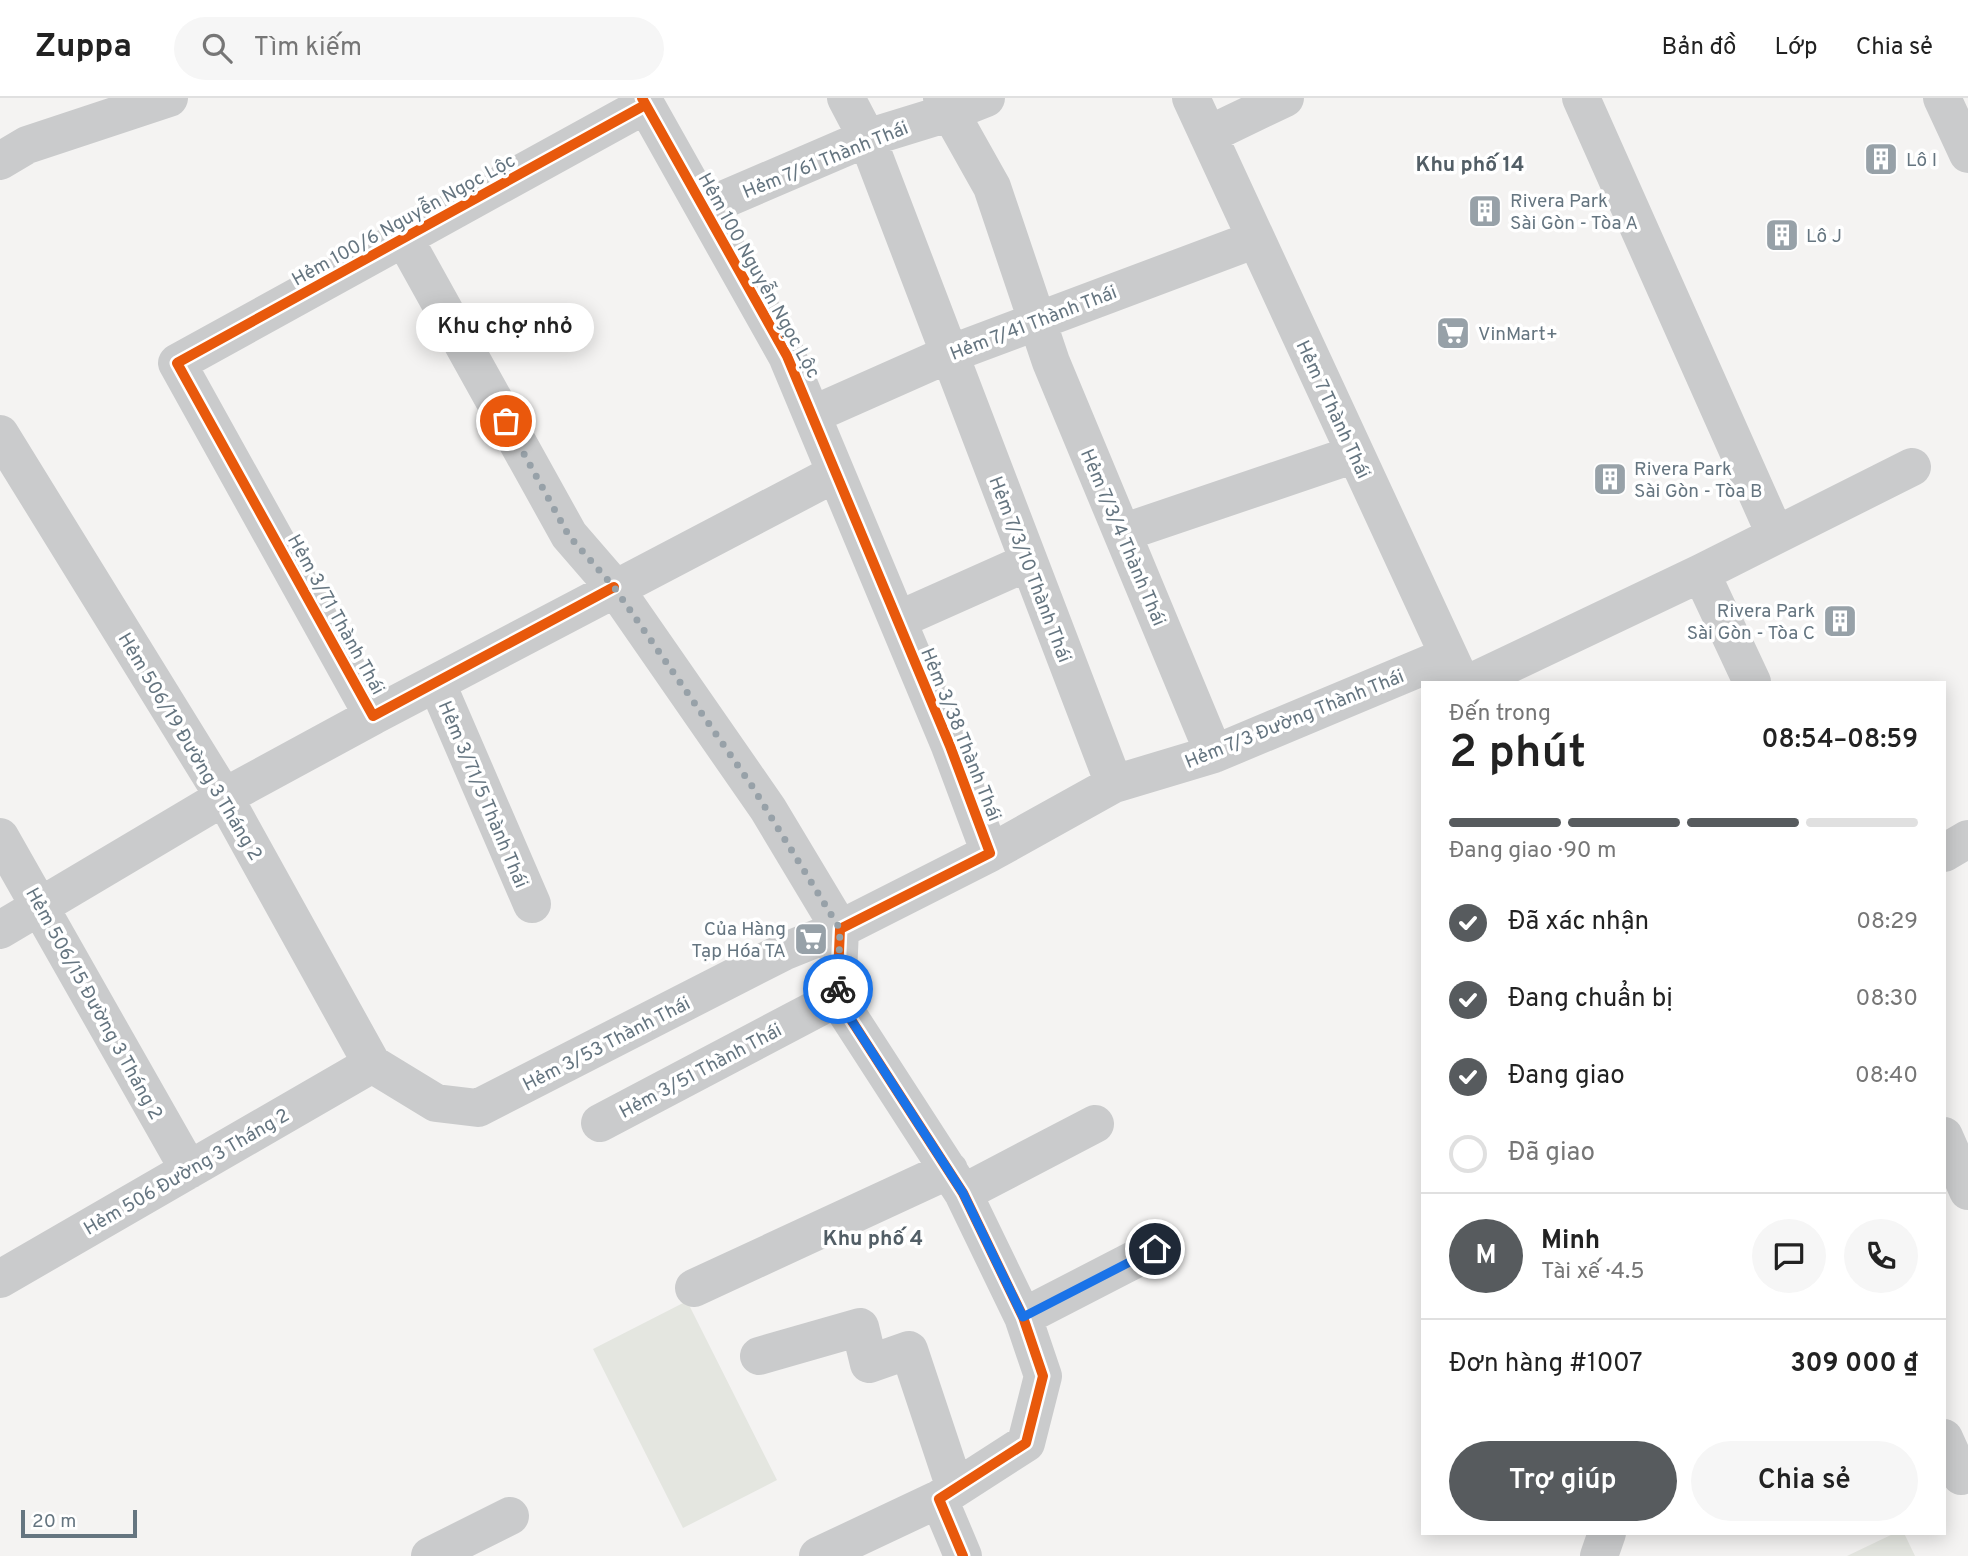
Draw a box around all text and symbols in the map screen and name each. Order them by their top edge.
search box [174,17,664,80]
text: Zuppa [35,27,132,69]
icon: search [198,29,236,67]
text: Tìm kiếm [254,32,362,65]
text: Bản đồ [1662,33,1737,63]
text: Lớp [1775,33,1818,63]
text: Chia sẻ [1856,33,1933,63]
street label: Hẻm 7/61 Thành Thái [739,117,912,205]
building icon: Lô I [1862,140,1900,178]
street label: Hẻm 100/6 Nguyễn Ngọc Lộc [288,148,520,292]
place label: Lô I [1906,149,1937,173]
district label: Khu phố 14 [1416,152,1524,179]
street label: Hẻm 100 Nguyễn Ngọc Lộc [692,169,826,383]
place label: Rivera Park Sài Gòn - Tòa A [1510,190,1638,236]
building icon: Rivera Park Sài Gòn - Tòa A [1466,192,1504,230]
building icon: Lô J [1763,216,1801,254]
place label: Lô J [1806,225,1842,249]
street label: Hẻm 7/41 Thành Thái [947,281,1121,367]
callout: Khu chợ nhỏ [417,302,595,351]
text: Khu chợ nhỏ [437,313,573,342]
supermarket icon: VinMart+ [1434,314,1472,352]
place label: VinMart+ [1478,323,1558,347]
street label: Hẻm 7 Thành Thái [1290,337,1375,483]
pin [476,391,536,451]
icon: bag [487,402,525,440]
street label: Hẻm 7/3/4 Thành Thái [1074,446,1170,630]
place label: Rivera Park Sài Gòn - Tòa B [1634,458,1762,504]
building icon: Rivera Park Sài Gòn - Tòa B [1591,460,1629,498]
street label: Hẻm 7/3/10 Thành Thái [983,473,1076,666]
street label: Hẻm 3/71 Thành Thái [281,531,389,699]
place label: Rivera Park Sài Gòn - Tòa C [1687,600,1815,646]
building icon: Rivera Park Sài Gòn - Tòa C [1821,602,1859,640]
street label: Hẻm 506/19 Đường 3 Tháng 2 [112,629,267,865]
street label: Hẻm 3/38 Thành Thái [914,645,1006,825]
street label: Hẻm 7/3 Đường Thành Thái [1182,665,1408,775]
street label: Hẻm 3/71/5 Thành Thái [432,698,532,892]
text: Đến trong [1449,700,1551,729]
text: 08:54–08:59 [1762,724,1918,757]
text: 2 phút [1449,725,1586,784]
text: Đang giao · 90 m [1449,837,1616,866]
street label: Hẻm 506/15 Đường 3 Tháng 2 [19,884,167,1124]
icon: check [1449,904,1487,942]
text: Đã xác nhận [1508,906,1649,939]
text: 08:29 [1856,908,1918,937]
place label: Của Hàng Tạp Hóa TA [691,918,786,964]
supermarket icon: Của Hàng Tạp Hóa TA [792,920,830,958]
courier [803,954,873,1024]
icon: bike [819,970,857,1008]
icon: check [1449,981,1487,1019]
text: Đang chuẩn bị [1508,983,1673,1016]
text: 08:30 [1856,985,1918,1014]
street label: Hẻm 3/53 Thành Thái [519,992,695,1098]
street label: Hẻm 3/51 Thành Thái [615,1019,786,1125]
icon: check [1449,1058,1487,1096]
text: Đang giao [1508,1060,1625,1093]
text: 08:40 [1855,1062,1918,1091]
street label: Hẻm 506 Đường 3 Tháng 2 [80,1104,294,1242]
text: Đã giao [1508,1137,1595,1170]
pin [1125,1219,1185,1279]
button: chat [1752,1219,1826,1293]
button: phone [1844,1219,1918,1293]
text: Minh [1541,1225,1600,1258]
district label: Khu phố 4 [823,1226,923,1253]
icon: home [1136,1230,1174,1268]
text: M [1475,1240,1497,1273]
text: Tài xế · 4.5 [1541,1258,1645,1287]
text: Đơn hàng #1007 [1449,1348,1643,1381]
text: 309 000 ₫ [1790,1348,1918,1381]
button: Trợ giúp [1449,1441,1677,1521]
button: Chia sẻ [1691,1441,1918,1521]
scale bar [21,1507,136,1539]
text: 20 m [32,1510,76,1534]

